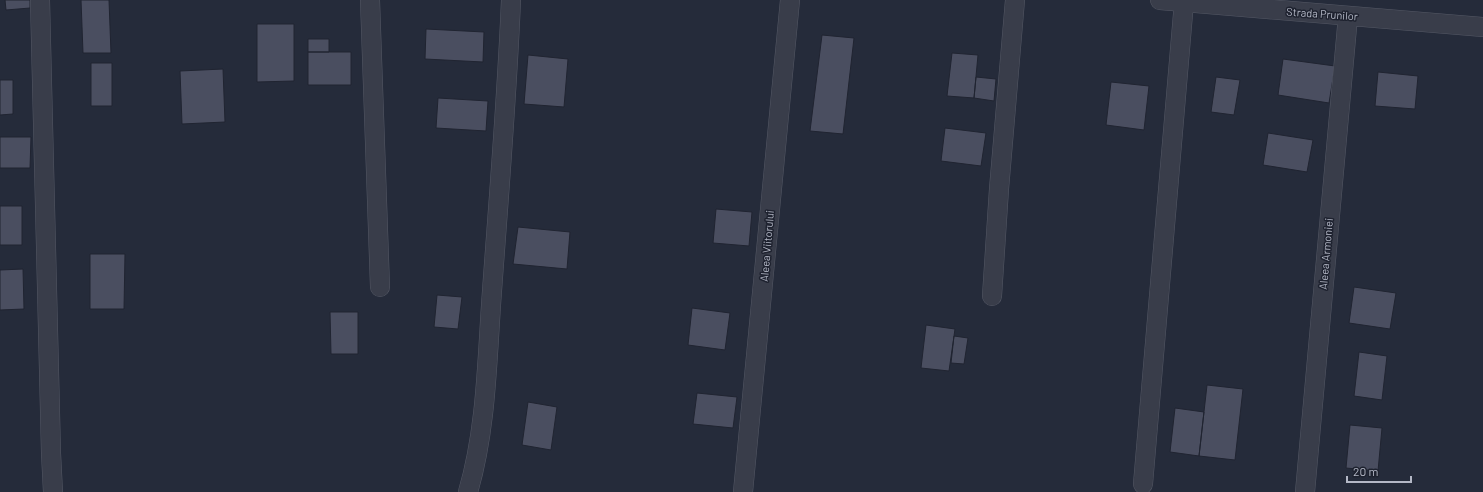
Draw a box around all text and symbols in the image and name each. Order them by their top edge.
street label: Strada Prunilor [1286,5,1358,22]
street label: Aleea Viitorului [757,209,776,282]
street label: Aleea Armoniei [1316,217,1335,290]
scale bar [1347,458,1411,484]
text: 20 m [1353,464,1379,478]

